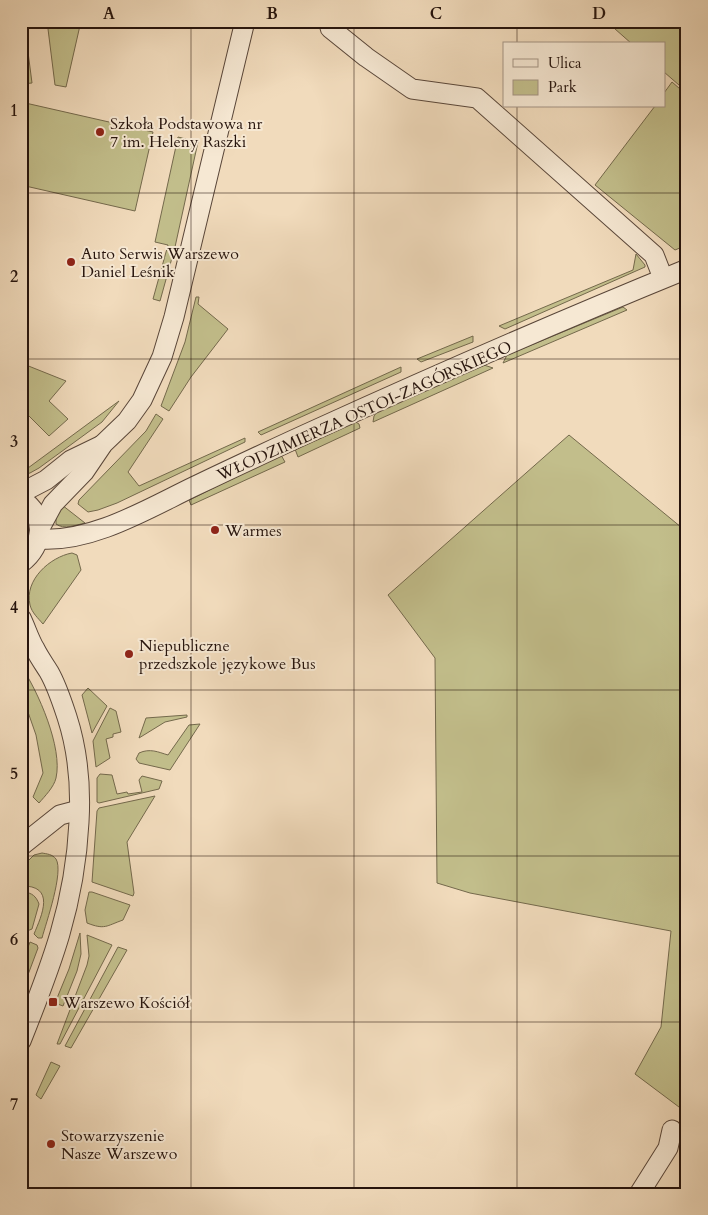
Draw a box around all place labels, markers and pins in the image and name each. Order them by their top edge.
place label: Szkoła Podstawowa nr 7 im. Heleny Raszki [110,113,263,153]
marker: Szkoła Podstawowa nr 7 im. Heleny Raszki [94,126,106,138]
place label: Auto Serwis Warszewo Daniel Leśnik [81,243,239,283]
marker: Auto Serwis Warszewo Daniel Leśnik [65,256,77,268]
place label: Warmes [224,520,282,542]
marker: Warmes [209,524,221,536]
place label: Niepubliczne przedszkole językowe Bus [139,635,316,675]
marker: Niepubliczne przedszkole językowe Bus [123,648,135,660]
place label: Warszewo Kościół [62,992,190,1014]
marker: Warszewo Kościół [47,996,59,1008]
place label: Stowarzyszenie Nasze Warszewo [61,1125,178,1165]
marker: Stowarzyszenie Nasze Warszewo [45,1138,57,1150]

